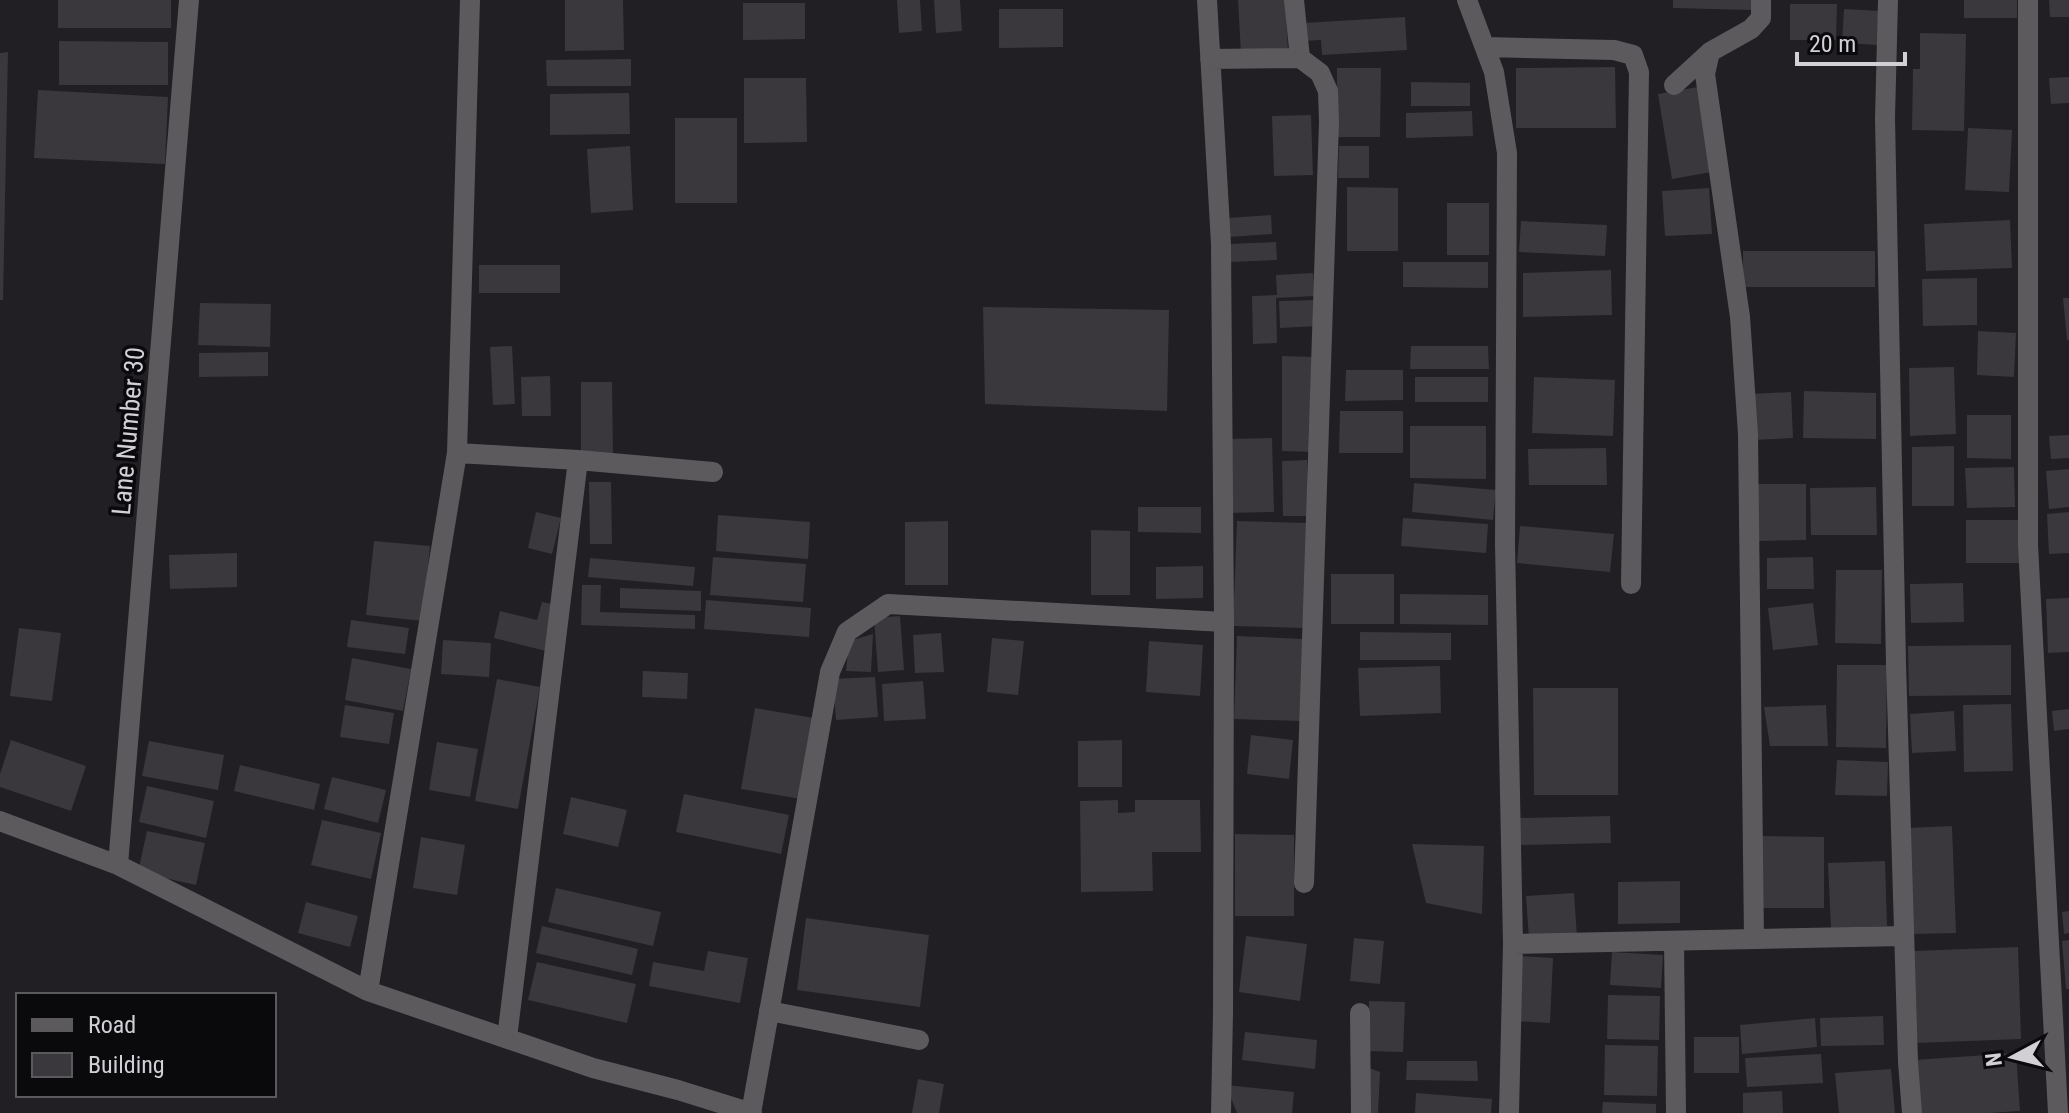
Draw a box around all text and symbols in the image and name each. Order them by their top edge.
scale bar [1797,16,1905,66]
text: 20 m [1809,30,1856,58]
street label: Lane Number 30 [106,346,150,516]
legend [16,993,276,1097]
text: Road [88,1011,136,1039]
north arrow [1973,1017,2053,1097]
text: Building [88,1051,165,1079]
text: N [1980,1051,2007,1068]

